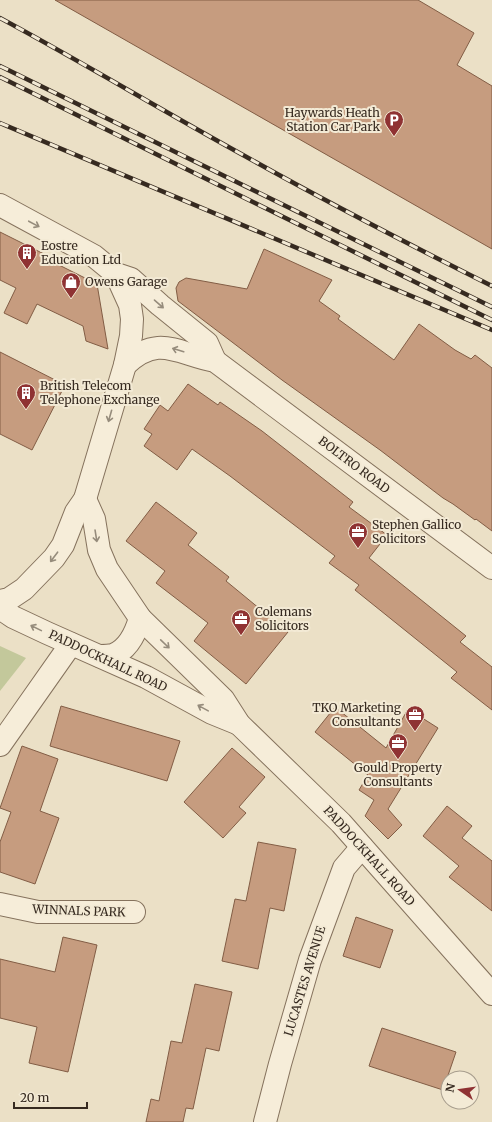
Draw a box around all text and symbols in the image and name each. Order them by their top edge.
place label: Haywards Heath Station Car Park [285,105,380,134]
parking icon: Haywards Heath Station Car Park [383,109,405,137]
one-way arrow [28,220,40,228]
place label: Eostre Education Ltd [41,238,121,267]
building icon: Eostre Education Ltd [16,242,38,270]
shop icon: Owens Garage [60,271,82,299]
place label: Owens Garage [85,274,167,289]
one-way arrow [153,299,164,308]
one-way arrow [171,346,184,353]
place label: British Telecom Telephone Exchange [40,378,159,407]
building icon: British Telecom Telephone Exchange [15,382,37,410]
one-way arrow [106,409,113,422]
street label: BOLTRO ROAD [316,433,393,496]
place label: Stephen Gallico Solicitors [372,517,461,546]
office icon: Stephen Gallico Solicitors [347,521,369,549]
one-way arrow [92,529,100,542]
one-way arrow [50,552,58,563]
place label: Colemans Solicitors [255,604,312,633]
office icon: Colemans Solicitors [230,608,252,636]
one-way arrow [30,624,42,631]
street label: PADDOCKHALL ROAD [47,626,170,695]
one-way arrow [160,639,170,649]
place label: TKO Marketing Consultants [312,700,402,729]
one-way arrow [197,704,209,711]
office icon: TKO Marketing Consultants [404,704,426,732]
office icon: Gould Property Consultants [387,732,409,760]
place label: Gould Property Consultants [354,760,442,789]
street label: PADDOCKHALL ROAD [321,803,418,909]
street label: WINNALS PARK [31,901,126,920]
street label: LUCASTES AVENUE [281,924,329,1038]
north arrow [440,1070,480,1110]
text: N [442,1082,458,1094]
scale bar [14,1084,87,1110]
text: 20 m [20,1090,49,1105]

